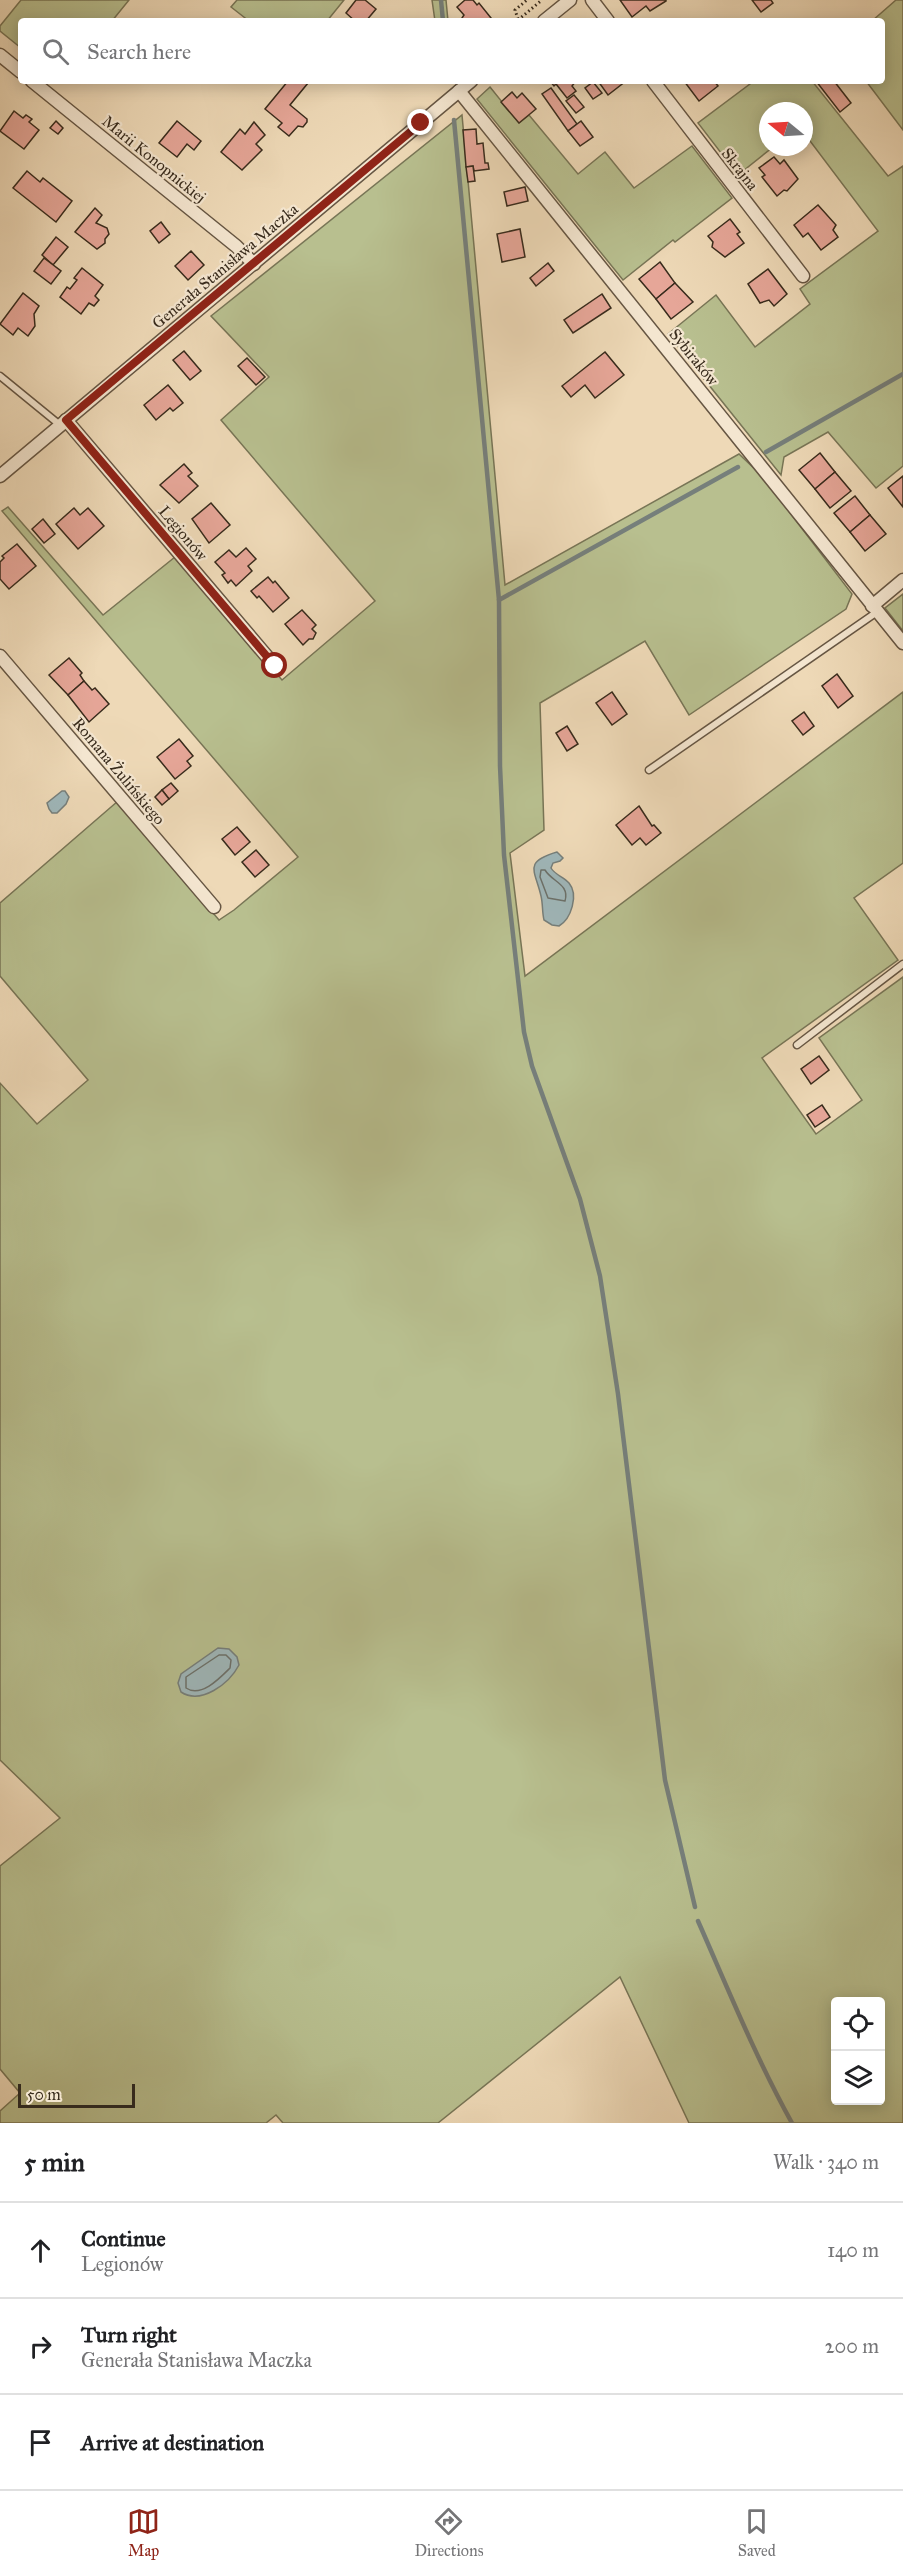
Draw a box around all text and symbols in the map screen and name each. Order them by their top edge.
search box [18,18,885,84]
icon: search [39,35,72,68]
text: Search here [87,38,191,65]
north arrow [759,102,813,156]
route end [407,109,433,135]
street label: Marii Konopnickiej [98,111,210,207]
street label: Skrajna [718,144,763,194]
street label: Generała Stanisława Maczka [148,199,302,333]
street label: Sybiraków [665,325,723,390]
street label: Legionów [154,502,212,565]
route start [261,652,287,678]
street label: Romana Żulińskiego [68,713,170,829]
map controls [831,1997,885,2105]
button: locate [831,1997,885,2051]
button: layers [831,2051,885,2105]
scale bar [18,2081,135,2108]
text: 50 m [27,2085,61,2104]
text: 5 min [24,2146,85,2178]
text: Walk · 340 m [773,2150,879,2174]
text: Continue [81,2225,166,2252]
icon: ahead [24,2234,57,2267]
text: 140 m [827,2238,879,2262]
text: Legionów [81,2252,163,2276]
text: Turn right [81,2321,177,2348]
icon: right [24,2330,57,2363]
text: 200 m [825,2334,879,2358]
text: Generała Stanisława Maczka [81,2348,312,2372]
icon: arrive [24,2426,57,2459]
text: Arrive at destination [81,2429,264,2456]
tab: Map [127,2505,160,2560]
tab: Directions [414,2505,483,2560]
tab: Saved [738,2505,776,2560]

